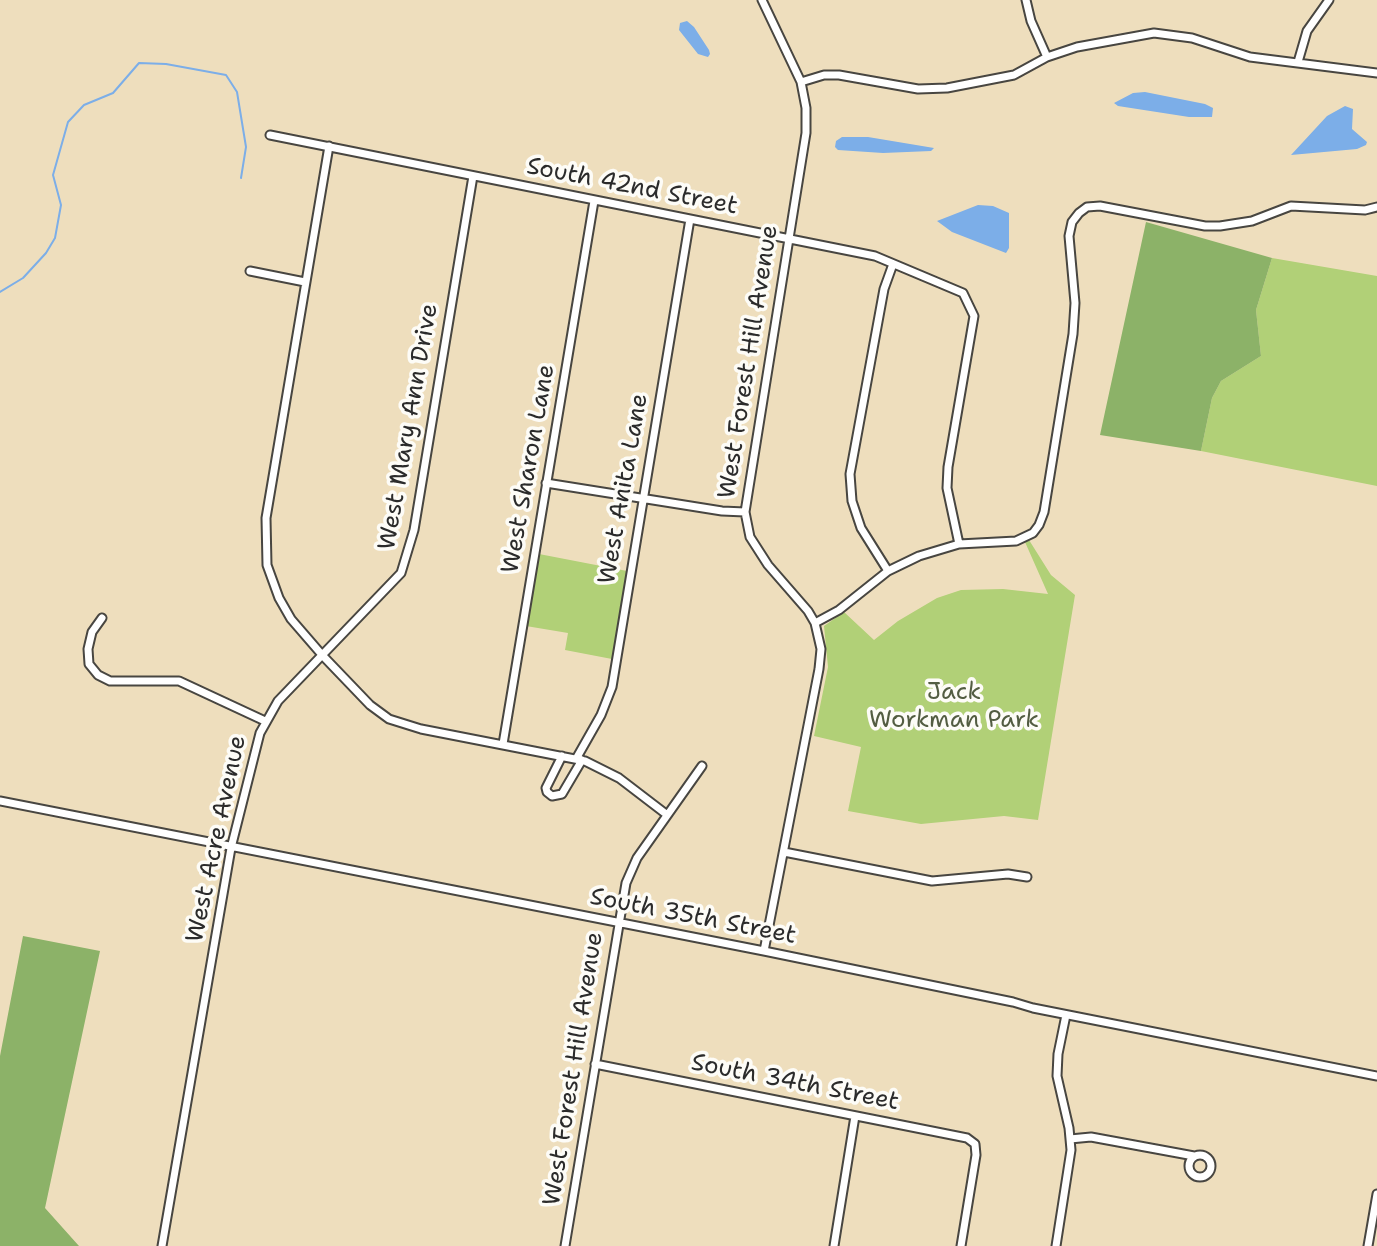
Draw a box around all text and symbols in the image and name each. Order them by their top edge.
street label: South 42nd Street [524,152,740,222]
street label: West Forest Hill Avenue [713,223,785,501]
street label: West Mary Ann Drive [373,302,445,552]
street label: West Sharon Lane [496,362,562,576]
street label: West Anita Lane [593,392,655,586]
park label: Jack Workman Park [869,679,1039,735]
street label: West Acre Avenue [181,733,253,945]
street label: South 35th Street [588,883,798,951]
street label: West Forest Hill Avenue [538,930,610,1208]
street label: South 34th Street [689,1049,901,1117]

